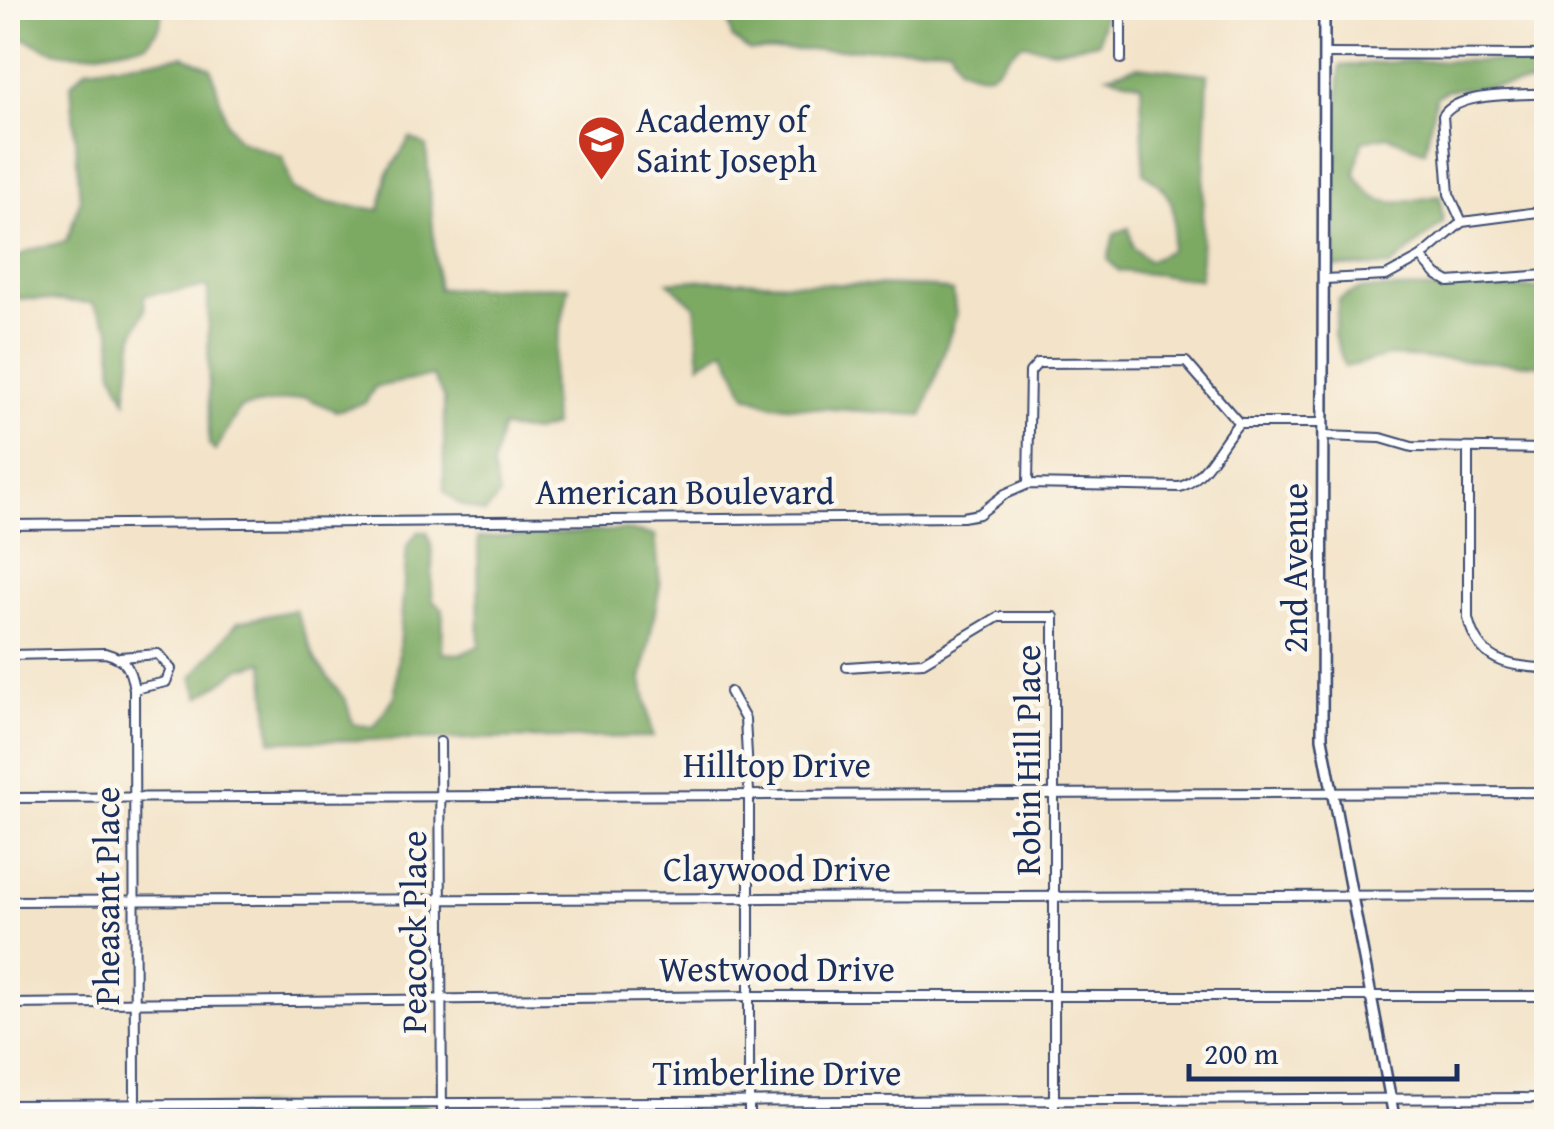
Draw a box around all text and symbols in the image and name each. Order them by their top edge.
place label: Academy of Saint Joseph [636,94,817,185]
school or university icon: Academy of Saint Joseph [575,114,627,182]
street label: American Boulevard [536,466,835,517]
street label: 2nd Avenue [1269,483,1320,653]
street label: Robin Hill Place [1002,645,1053,875]
street label: Hilltop Drive [683,739,871,790]
street label: Pheasant Place [81,787,132,1005]
street label: Peacock Place [388,831,439,1033]
street label: Claywood Drive [663,843,891,894]
street label: Westwood Drive [659,943,895,994]
scale bar [1189,1019,1456,1081]
text: 200 m [1204,1031,1279,1075]
street label: Timberline Drive [653,1047,901,1098]

